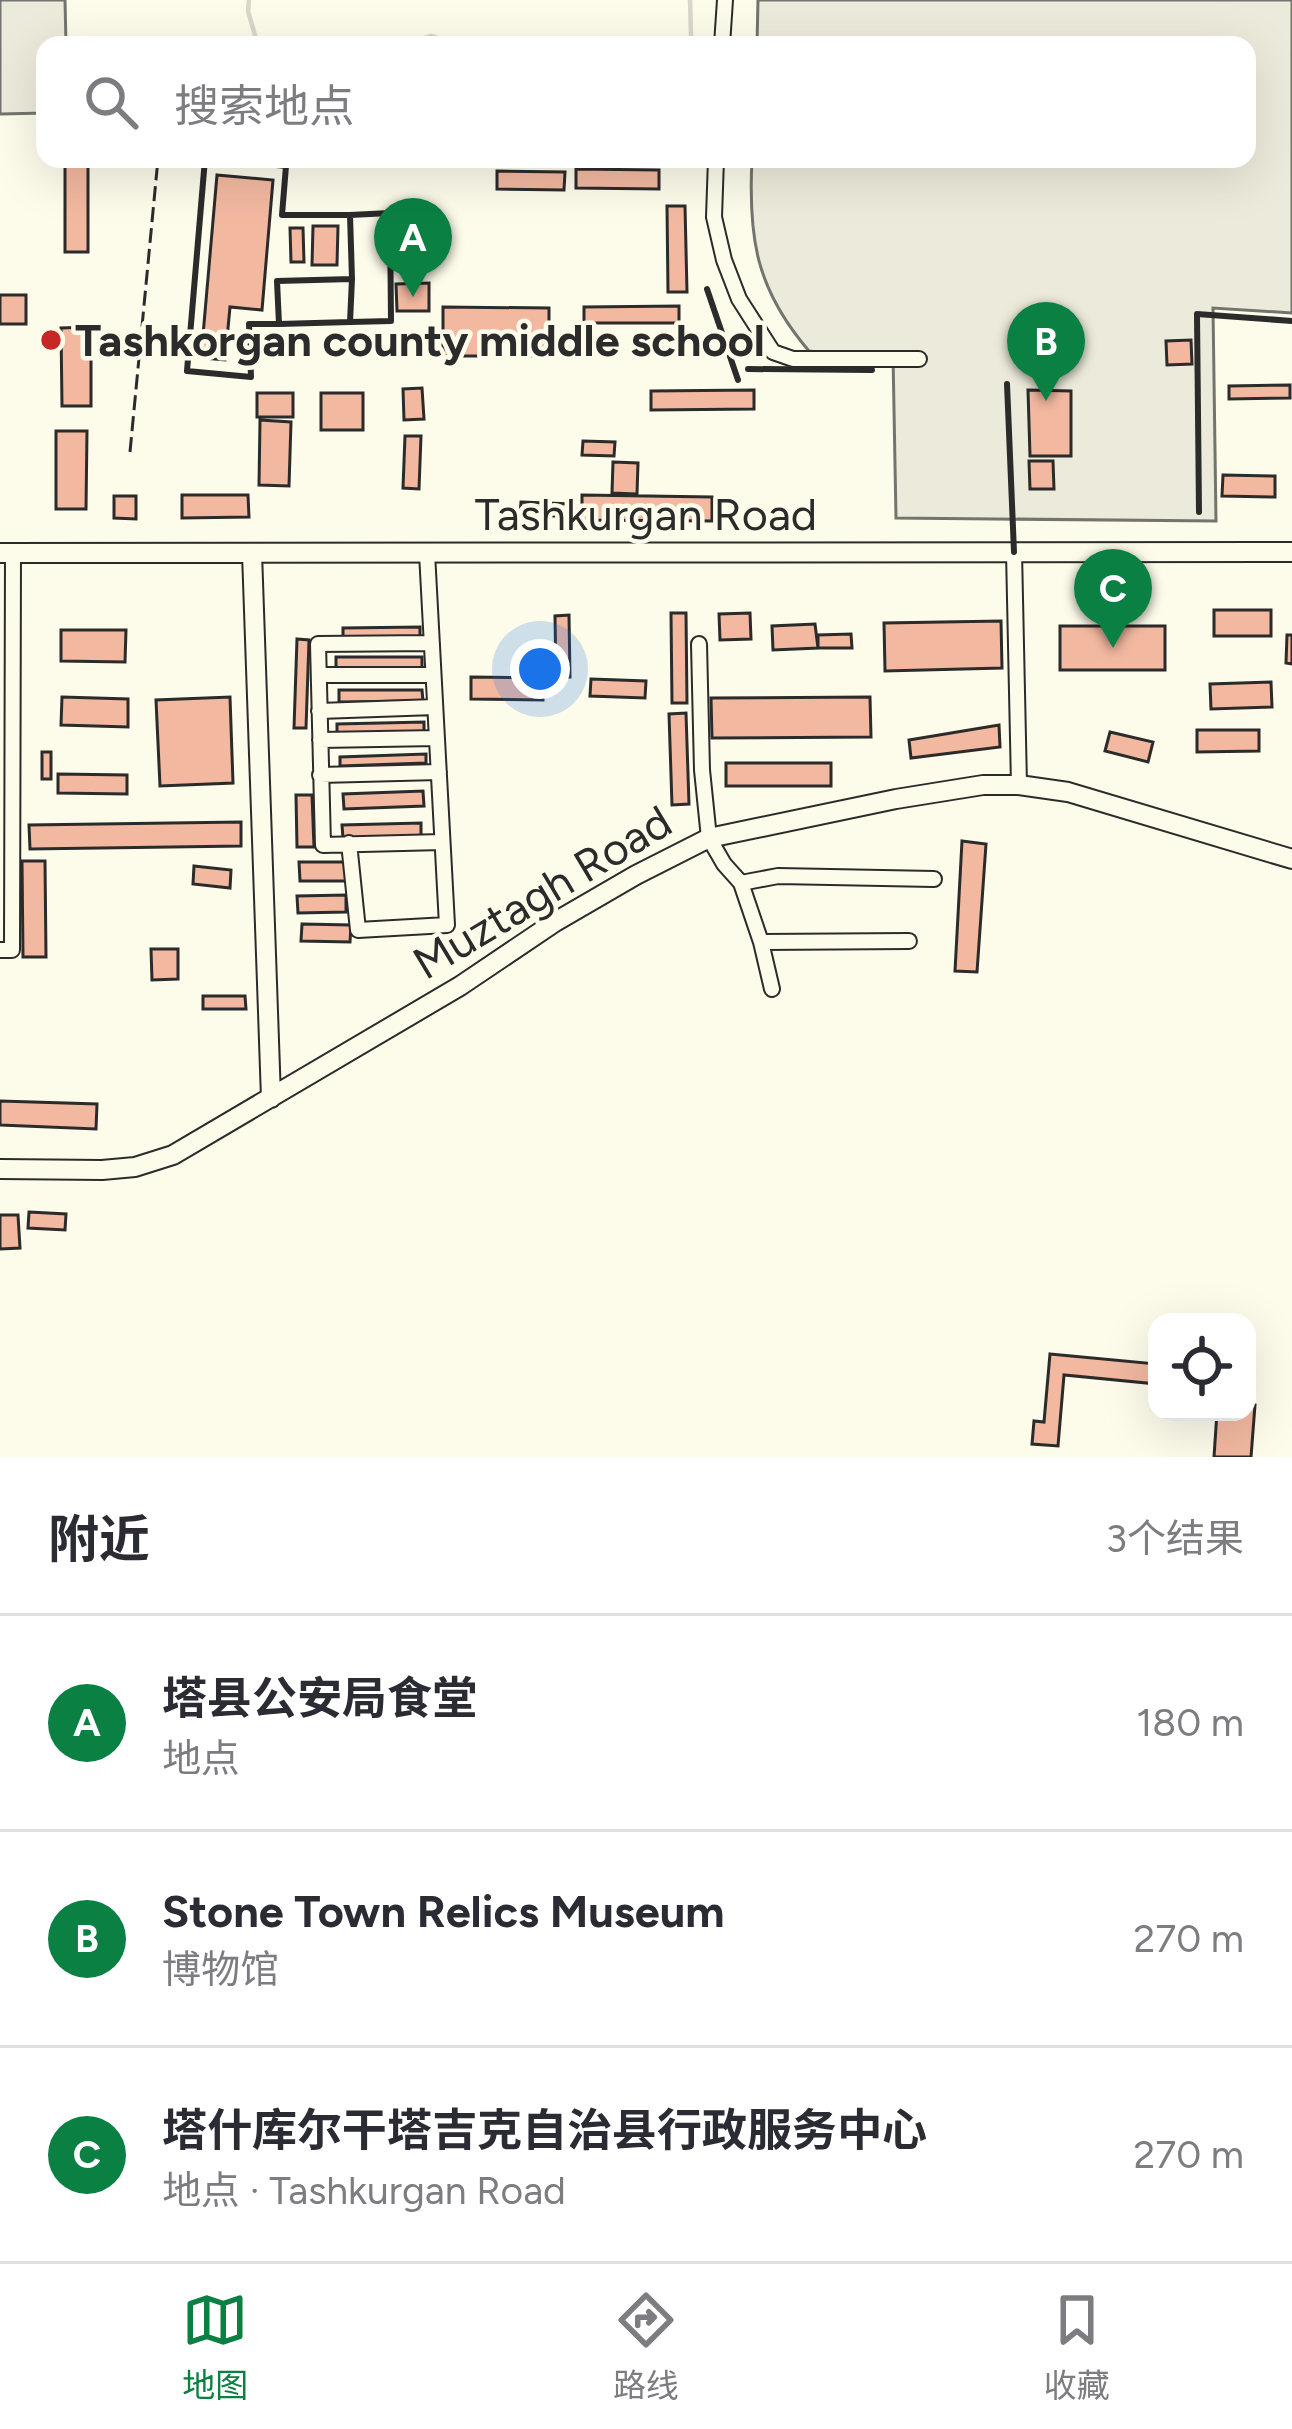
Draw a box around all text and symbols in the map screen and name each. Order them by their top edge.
search box [36,36,1256,168]
icon: search [78,69,144,135]
text: 搜索地点 [174,79,354,133]
pin: A [374,198,452,297]
pin: B [1007,302,1085,401]
place label: Tashkorgan county middle school [75,313,765,367]
marker: Tashkorgan county middle school [38,327,64,353]
street label: Tashkurgan Road [475,487,817,541]
pin: C [1074,549,1152,648]
your location [510,639,570,699]
street label: Muztagh Road [403,794,681,990]
map controls [1148,1313,1256,1421]
button: locate [1148,1313,1256,1421]
text: 附近 [48,1509,150,1570]
text: 3个结果 [1106,1515,1244,1562]
text: 塔县公安局食堂 [162,1671,477,1725]
text: A [73,1699,101,1746]
text: 180 m [1136,1699,1244,1746]
text: 地点 [162,1735,240,1782]
text: Stone Town Relics Museum [162,1884,725,1938]
text: B [75,1915,99,1962]
text: 270 m [1133,1915,1244,1962]
text: 博物馆 [162,1946,279,1993]
text: 塔什库尔干塔吉克自治县行政服务中心 [162,2103,927,2157]
text: C [73,2131,101,2178]
text: 270 m [1133,2131,1244,2178]
text: 地点 · Tashkurgan Road [162,2167,566,2214]
tab: 地图 [182,2287,248,2407]
tab: 路线 [613,2287,679,2407]
tab: 收藏 [1044,2287,1110,2407]

